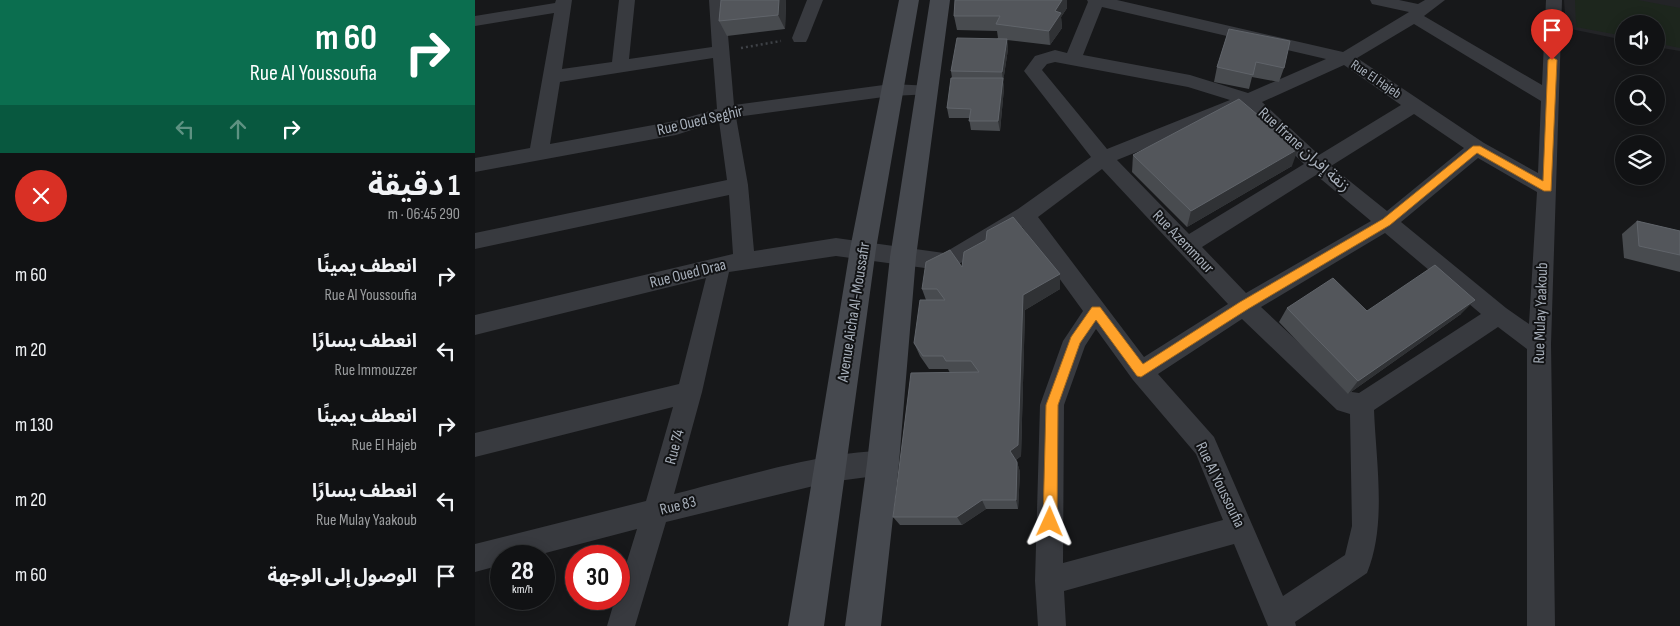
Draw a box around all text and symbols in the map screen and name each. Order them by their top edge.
pin [1531,9,1573,60]
map controls [1615,15,1665,185]
button: sound [1615,15,1665,65]
icon: arrive [1538,16,1566,44]
text: 60 m [315,17,377,60]
icon: right [395,20,460,85]
street label: Rue El Hajeb [1348,56,1405,102]
text: Rue Al Youssoufia [250,60,377,87]
button: search [1615,75,1665,125]
street label: Rue Oued Seghir [655,102,745,140]
street label: Rue Ifrane زنقة إفران [1254,104,1354,196]
icon: left [171,115,199,143]
icon: ahead [224,115,252,143]
icon: right [277,115,305,143]
button: layers [1615,135,1665,185]
text: 1 دقيقة [368,168,460,204]
button: close [15,170,67,222]
text: 290 m · 06:45 [388,205,460,224]
street label: Rue Azemmour [1148,206,1218,278]
street label: Avenue Aicha Al-Moussafir [833,240,874,384]
text: انعطف يمينًا [317,255,417,278]
street label: Rue Oued Draa [648,255,728,293]
icon: right [432,262,460,290]
street label: Rue Mulay Yaakoub [1530,262,1552,364]
text: 60 m [15,264,47,287]
text: Rue Al Youssoufia [324,286,417,305]
text: انعطف يسارًا [312,330,417,353]
icon: left [432,337,460,365]
text: 20 m [15,339,47,362]
text: Rue Immouzzer [335,361,417,380]
text: انعطف يمينًا [317,405,417,428]
icon: right [432,412,460,440]
text: 130 m [15,414,53,437]
street label: Rue 74 [661,427,689,467]
text: Rue El Hajeb [352,436,417,455]
street label: Rue Al Youssoufia [1191,439,1249,531]
text: انعطف يسارًا [312,480,417,503]
icon: left [432,487,460,515]
text: 20 m [15,489,47,512]
street label: Rue 83 [658,492,698,520]
position arrow [1023,495,1075,547]
text: Rue Mulay Yaakoub [316,511,417,530]
speed limit sign: 30 [565,545,630,610]
text: 28 [511,556,534,587]
icon: arrive [432,562,460,590]
text: 60 m [15,564,47,587]
text: الوصول إلى الوجهة [268,565,417,588]
text: km/h [512,582,533,597]

